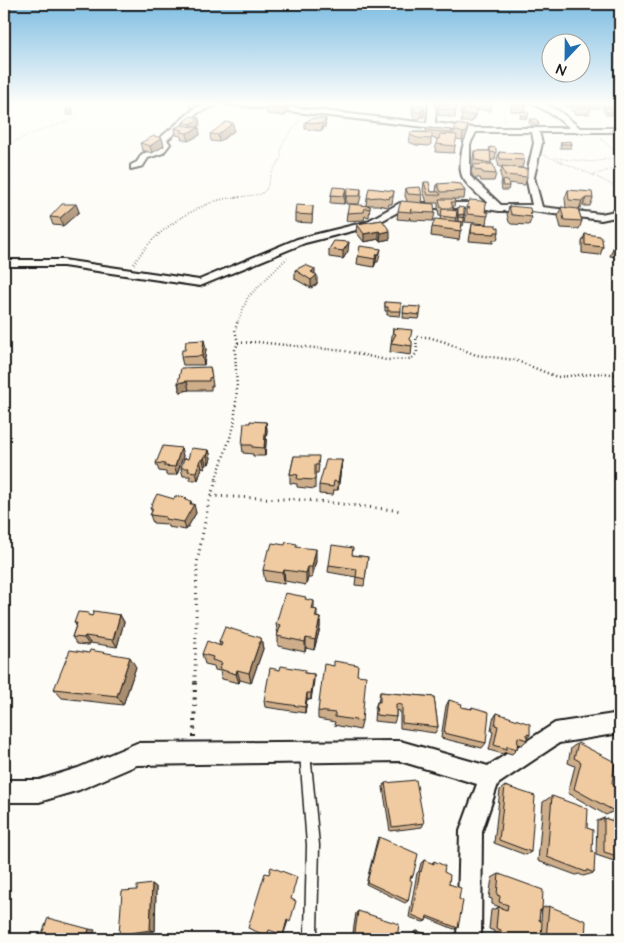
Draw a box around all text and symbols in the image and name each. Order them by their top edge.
north arrow [542,32,592,82]
text: N [553,58,569,80]

